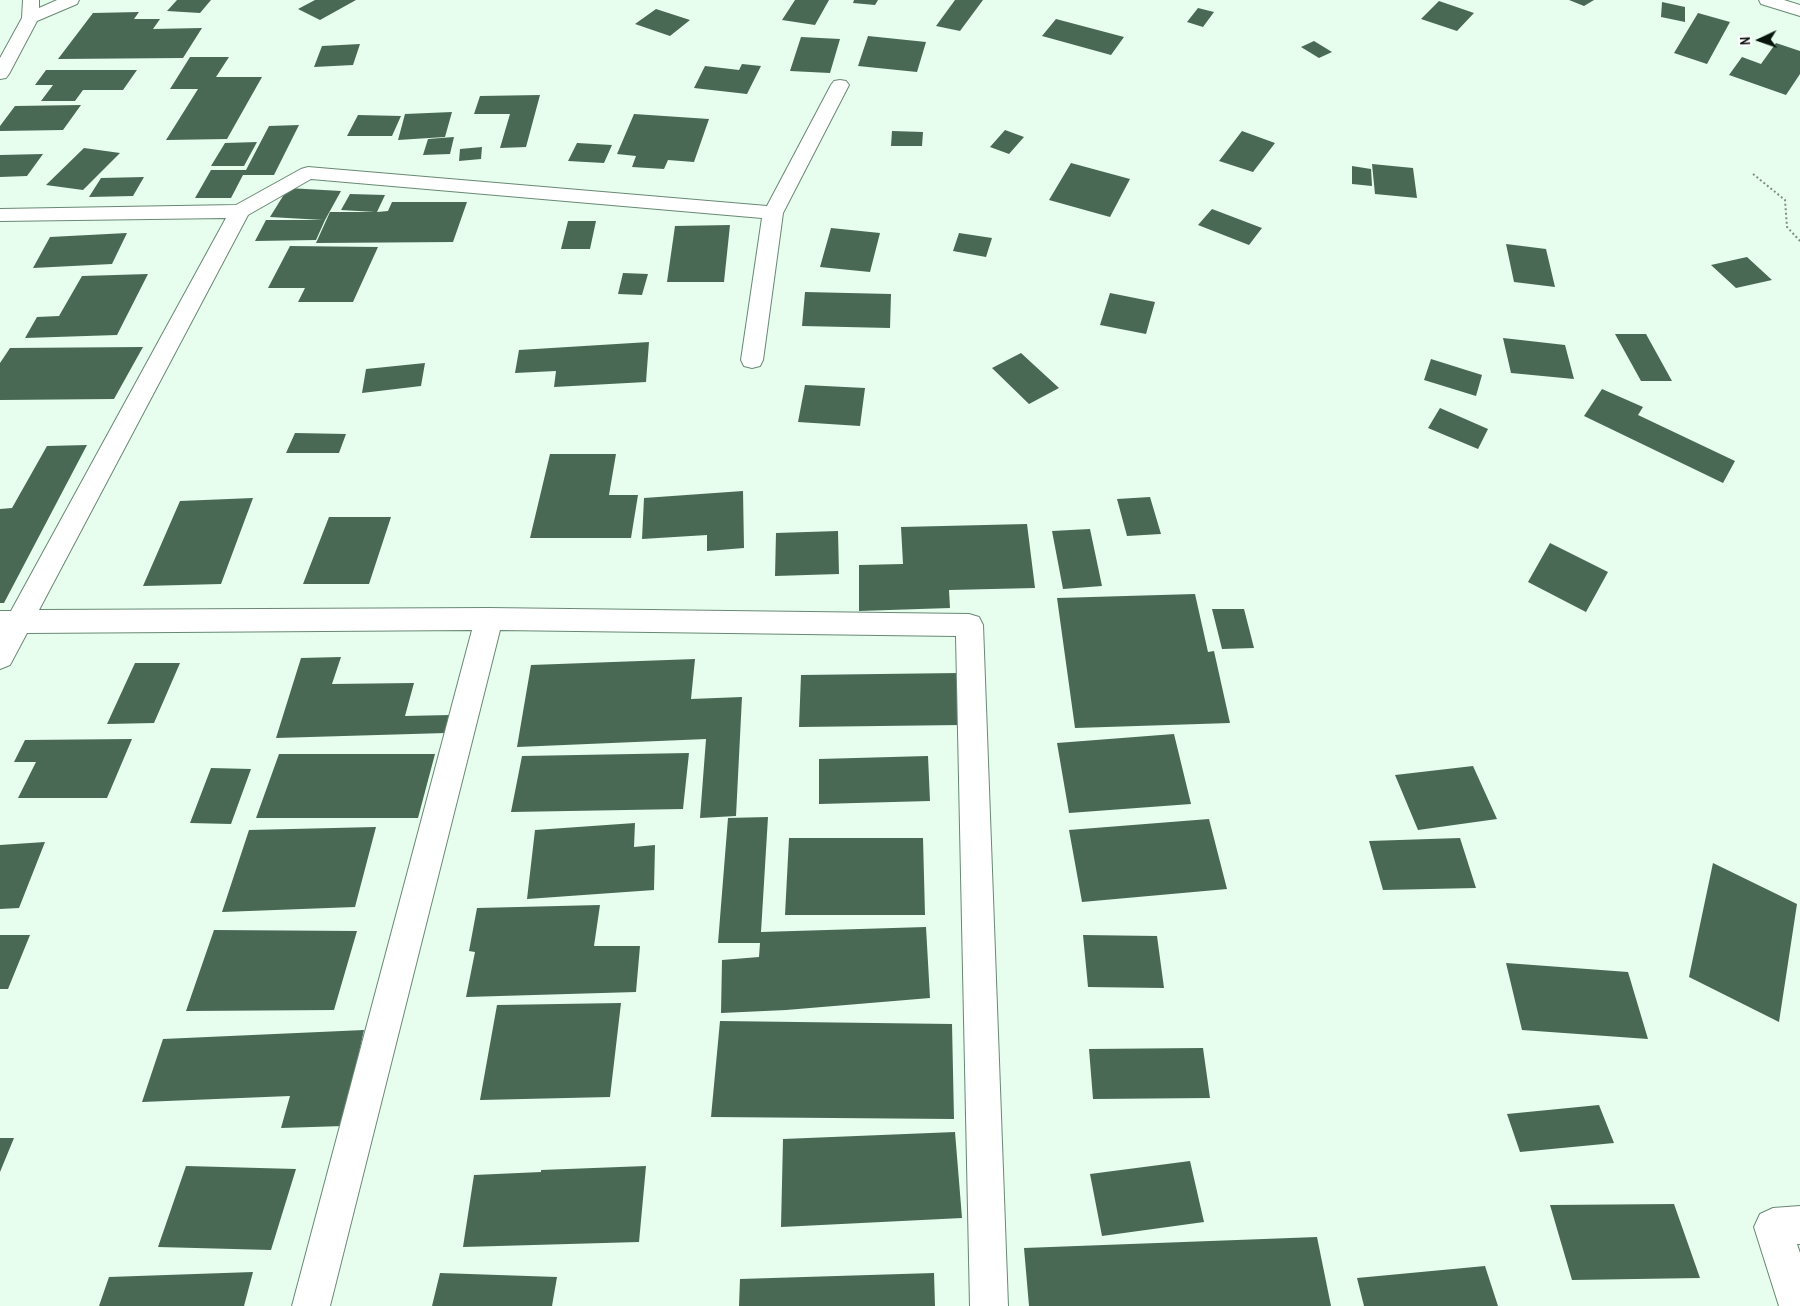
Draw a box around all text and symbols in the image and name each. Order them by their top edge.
north arrow [1735,15,1785,65]
text: N [1736,36,1754,45]

